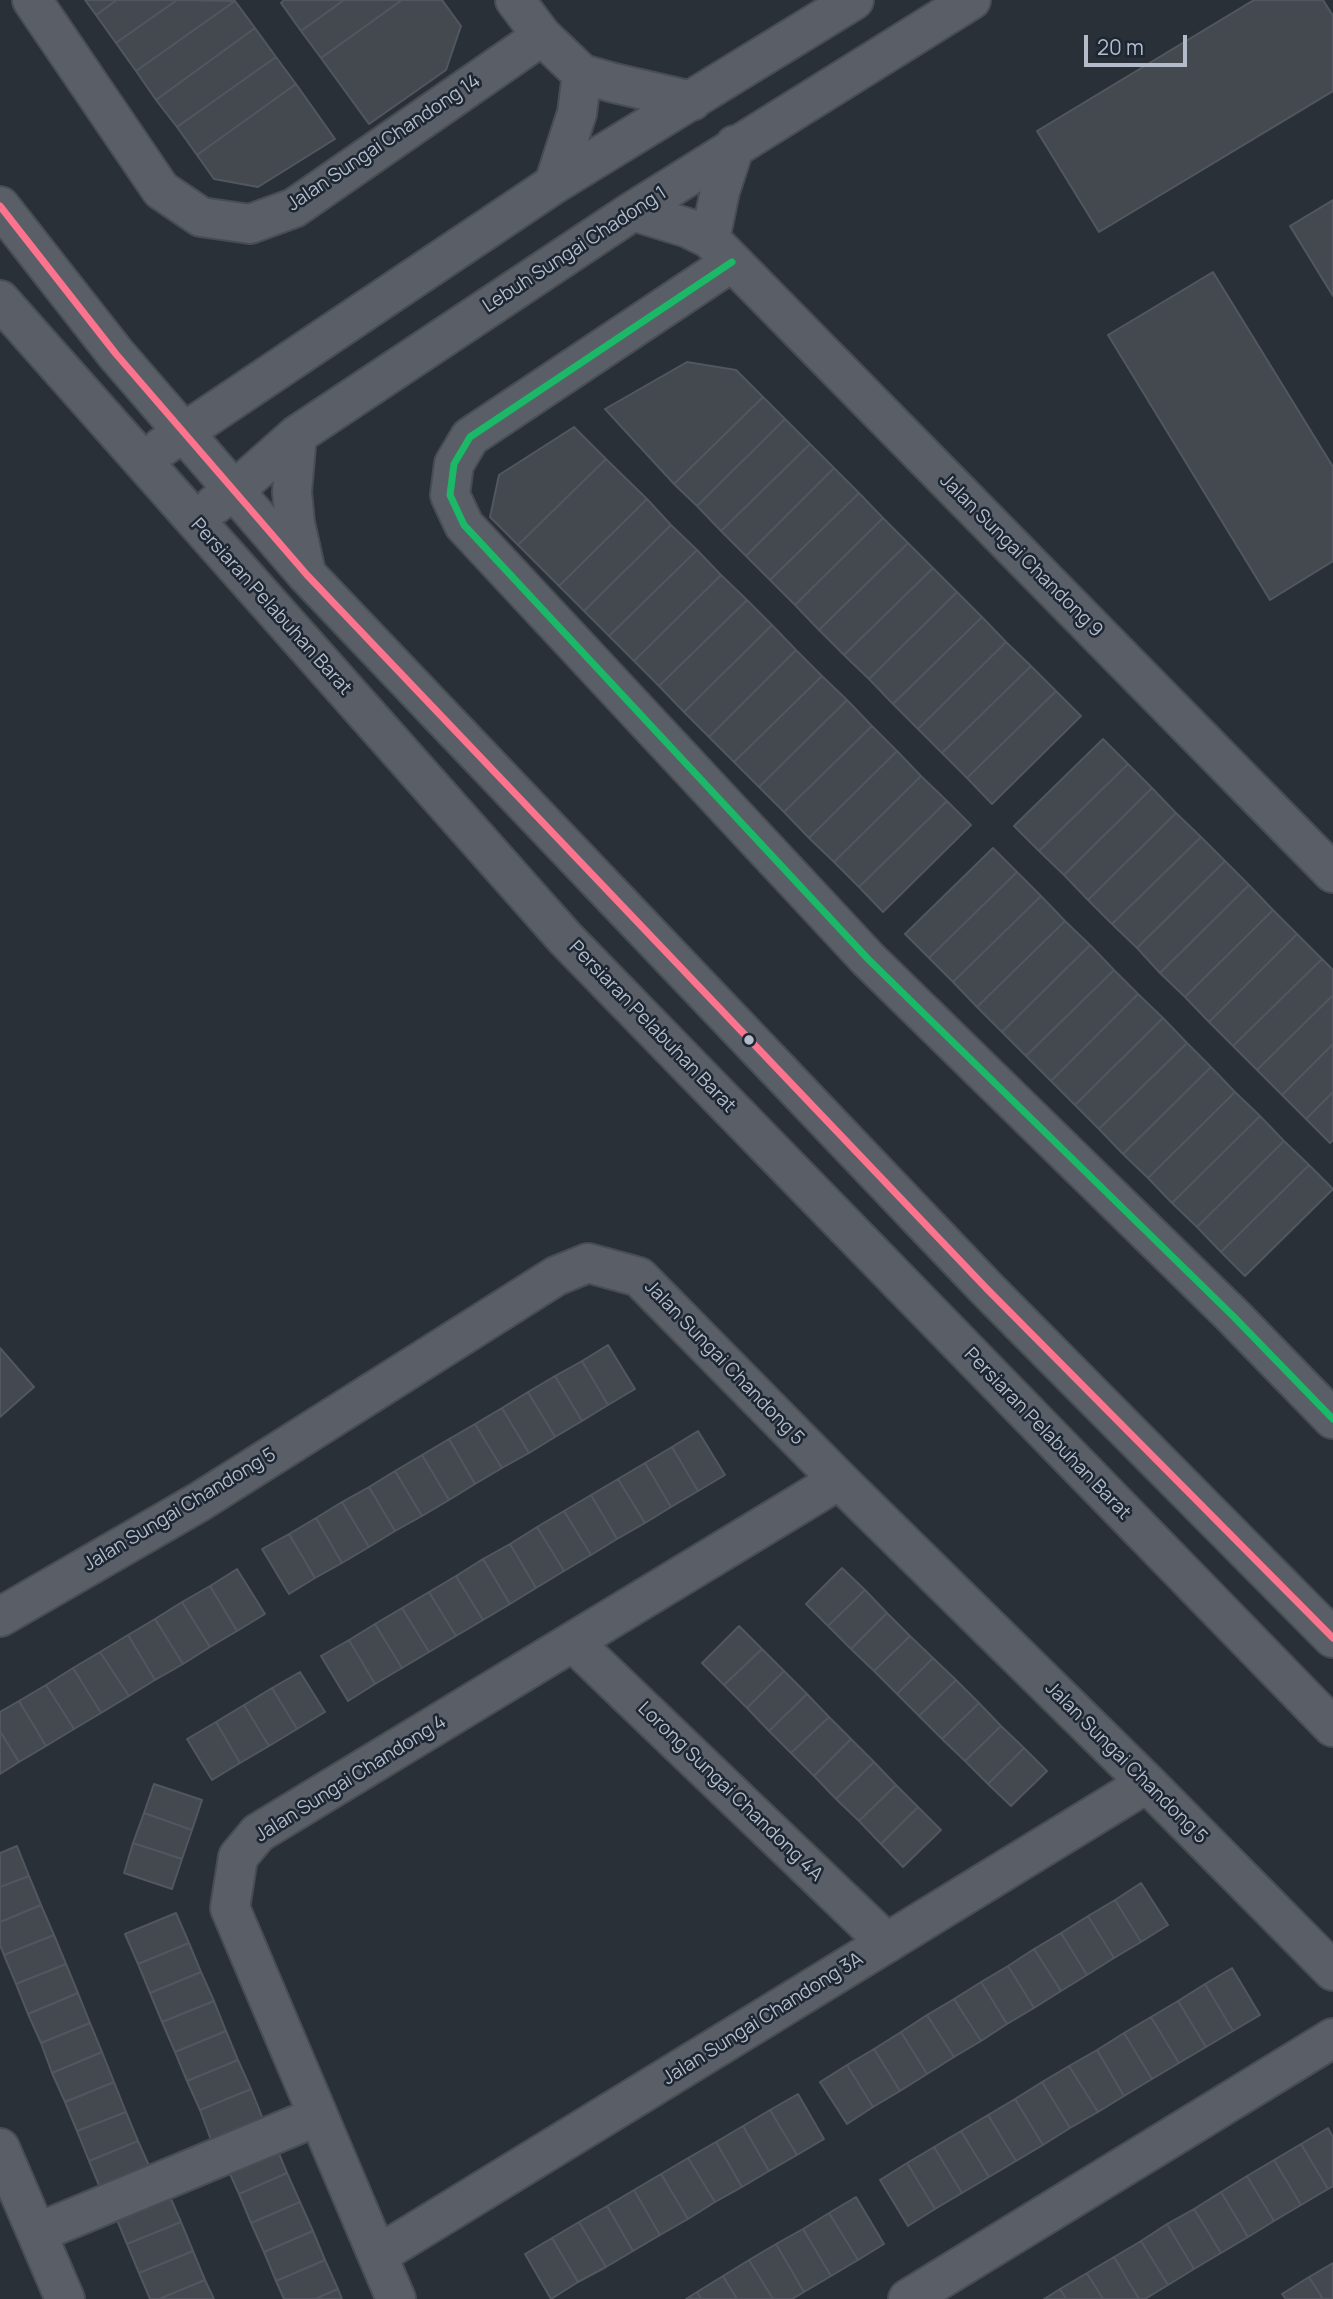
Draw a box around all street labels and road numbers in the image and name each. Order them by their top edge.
street label: Jalan Sungai Chandong 14 [283,70,485,216]
street label: Lebuh Sungai Chadong 1 [479,182,671,318]
street label: Jalan Sungai Chandong 9 [935,470,1107,642]
street label: Persiaran Pelabuhan Barat [186,514,356,700]
street label: Persiaran Pelabuhan Barat [564,936,740,1118]
street label: Jalan Sungai Chandong 5 [639,1276,809,1450]
street label: Persiaran Pelabuhan Barat [959,1343,1135,1525]
street label: Jalan Sungai Chandong 5 [80,1444,280,1576]
street label: Jalan Sungai Chandong 5 [1040,1677,1212,1849]
street label: Lorong Sungai Chandong 4A [633,1698,827,1886]
street label: Jalan Sungai Chandong 4 [251,1711,451,1847]
street label: Jalan Sungai Chandong 3A [659,1948,867,2090]

